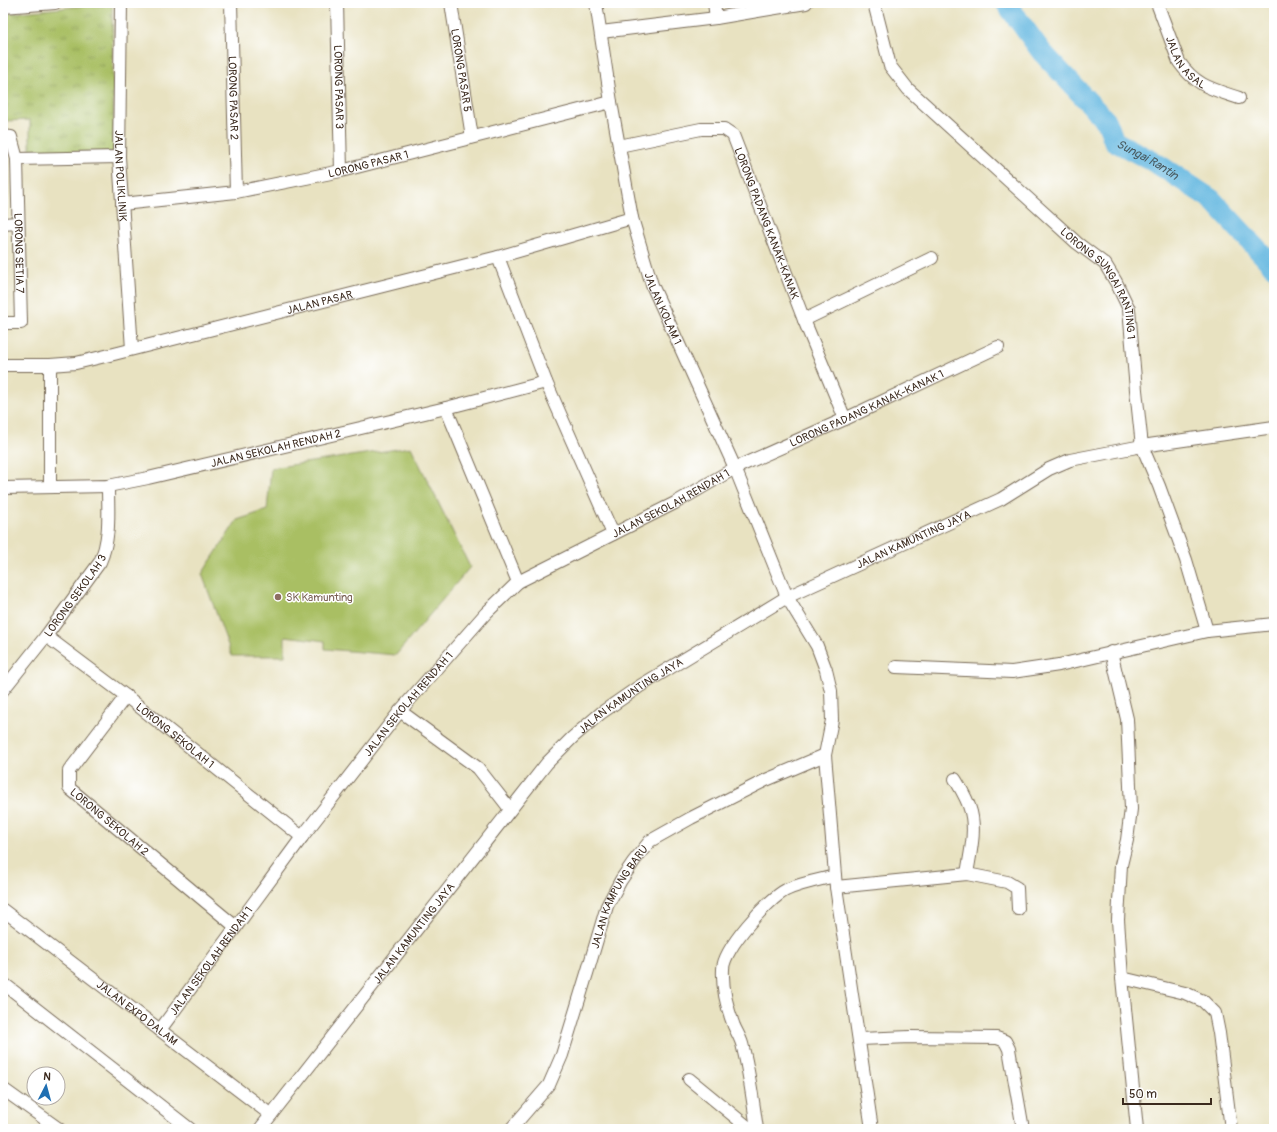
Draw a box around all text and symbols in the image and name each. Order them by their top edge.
street label: LORONG PASAR 5 [448,28,474,113]
street label: JALAN ASAL [1163,34,1208,92]
street label: LORONG PASAR 3 [331,45,346,129]
street label: LORONG PASAR 2 [225,56,241,140]
street label: JALAN POLIKLINIK [112,130,129,222]
water label: Sungai Rantin [1114,137,1182,184]
street label: LORONG PADANG KANAK-KANAK [731,146,802,301]
street label: LORONG PASAR 1 [327,148,410,180]
street label: LORONG SETIA 7 [11,213,26,294]
street label: LORONG SUNGAI RANTING 1 [1057,225,1138,340]
street label: JALAN KOLAM 1 [642,271,684,347]
street label: JALAN PASAR [285,288,354,317]
street label: LORONG PADANG KANAK-KANAK 1 [788,367,946,450]
street label: JALAN SEKOLAH RENDAH 2 [209,427,342,470]
street label: JALAN SEKOLAH RENDAH 1 [610,467,732,541]
street label: JALAN KAMUNTING JAYA [854,508,973,571]
street label: LORONG SEKOLAH 3 [42,553,109,639]
place label: SK Kamunting [286,591,353,604]
marker: SK Kamunting [273,592,283,602]
street label: JALAN SEKOLAH RENDAH 1 [361,649,456,759]
street label: JALAN KAMUNTING JAYA [576,655,686,736]
street label: LORONG SEKOLAH 1 [133,701,217,771]
street label: LORONG SEKOLAH 2 [67,786,151,859]
street label: JALAN KAMPUNG BARU [589,843,651,950]
street label: JALAN KAMUNTING JAYA [371,880,458,986]
street label: JALAN SEKOLAH RENDAH 1 [167,904,256,1018]
street label: JALAN EXPO DALAM [94,978,180,1048]
north arrow [26,1066,66,1106]
text: N [43,1070,52,1083]
scale bar [1123,1080,1211,1106]
text: 50 m [1129,1087,1157,1102]

